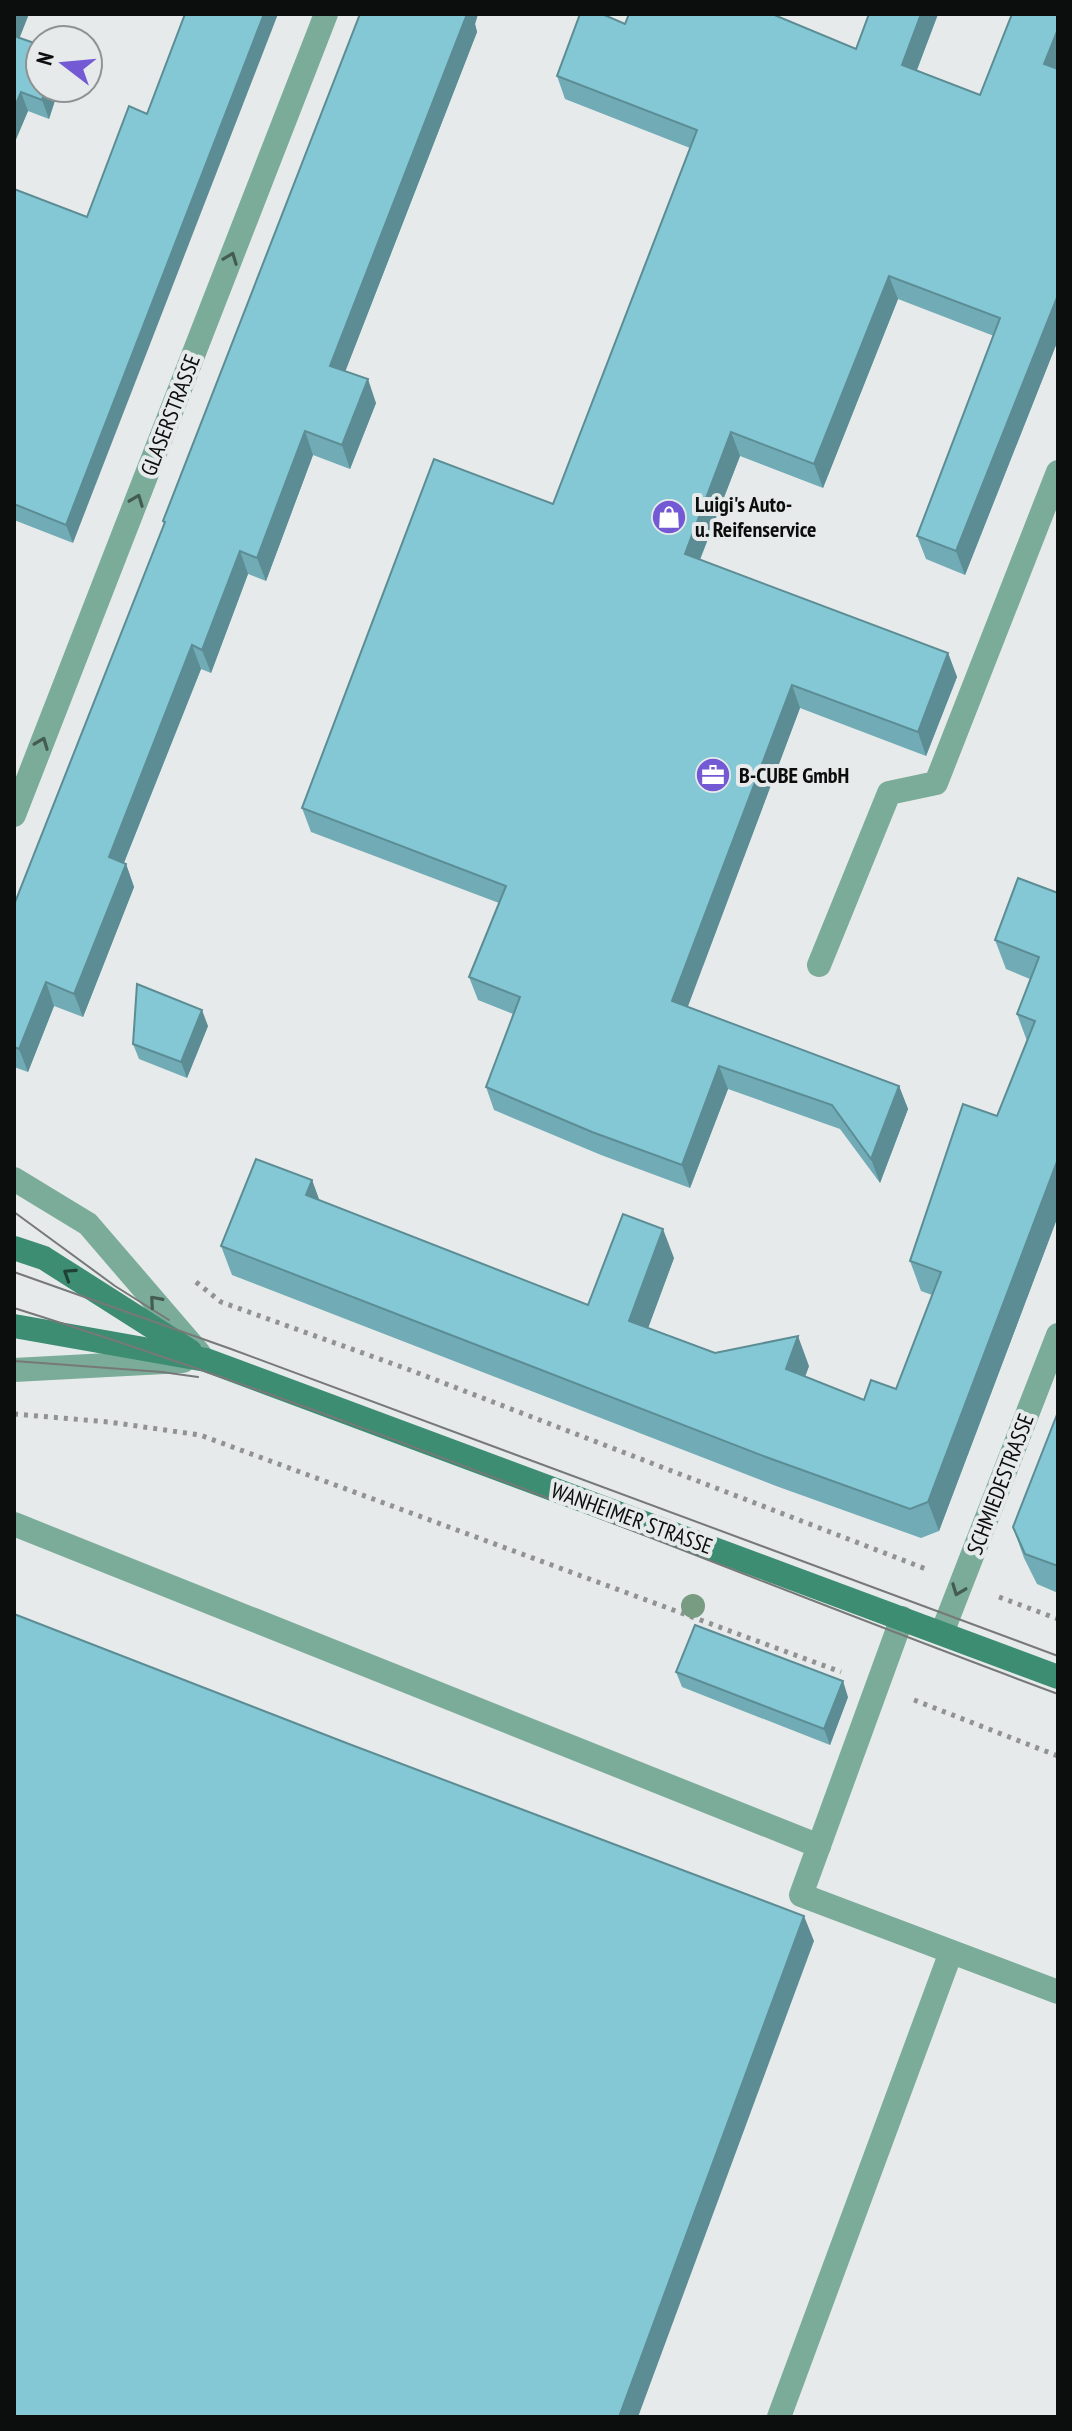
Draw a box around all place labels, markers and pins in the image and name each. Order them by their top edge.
place label: Luigi's Auto- u. Reifenservice [695,490,817,543]
shop icon: Luigi's Auto- u. Reifenservice [650,498,688,536]
office icon: B-CUBE GmbH [694,756,732,794]
place label: B-CUBE GmbH [739,761,849,789]

